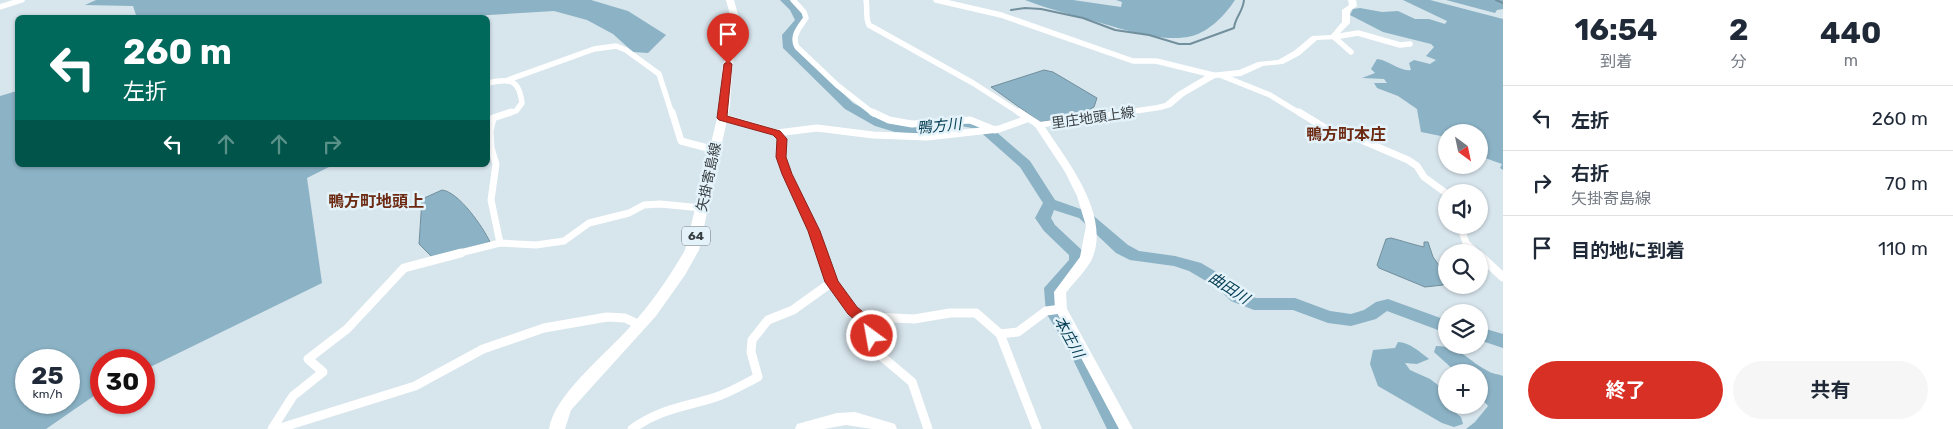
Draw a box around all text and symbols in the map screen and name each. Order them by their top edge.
text: 16:54 [1575,12,1658,48]
text: 2 [1729,12,1749,48]
pin [707,13,749,64]
text: 440 [1820,15,1881,51]
icon: arrive [714,20,742,48]
text: 260 m [123,31,232,73]
icon: left [40,35,105,100]
text: m [1844,51,1858,70]
text: 到着 [1600,52,1632,71]
text: 分 [1731,52,1747,71]
text: 左折 [123,78,167,105]
street label: 里庄地頭上線 [1050,104,1136,132]
icon: left [1528,104,1556,132]
text: 260 m [1872,107,1928,130]
text: 左折 [1571,109,1609,132]
water label: 鴨方川 [916,114,964,137]
north arrow [1438,124,1488,174]
map controls [1438,124,1488,414]
district label: 鴨方町本庄 [1306,125,1386,144]
icon: left [159,130,187,158]
icon: ahead [212,130,240,158]
icon: ahead [265,130,293,158]
icon: right [318,130,346,158]
street label: 矢掛寄島線 [693,141,725,213]
text: 右折 [1571,162,1609,185]
icon: right [1528,169,1556,197]
text: 70 m [1885,172,1928,195]
button: sound [1438,184,1488,234]
text: 矢掛寄島線 [1571,189,1651,208]
district label: 鴨方町地頭上 [328,192,424,211]
road number: 64 [682,227,710,246]
icon: arrive [1528,234,1556,262]
text: 110 m [1878,237,1928,260]
text: 目的地に到着 [1571,239,1685,262]
button: search [1438,244,1488,294]
water label: 曲田川 [1205,268,1254,309]
button: layers [1438,304,1488,354]
position arrow [845,309,897,361]
water label: 本庄川 [1050,313,1089,363]
speed limit sign: 30 [90,349,155,414]
text: 25 [31,361,64,390]
button: 終了 [1528,361,1723,419]
button: 共有 [1733,361,1928,419]
button: + [1438,364,1488,414]
text: km/h [33,387,62,401]

